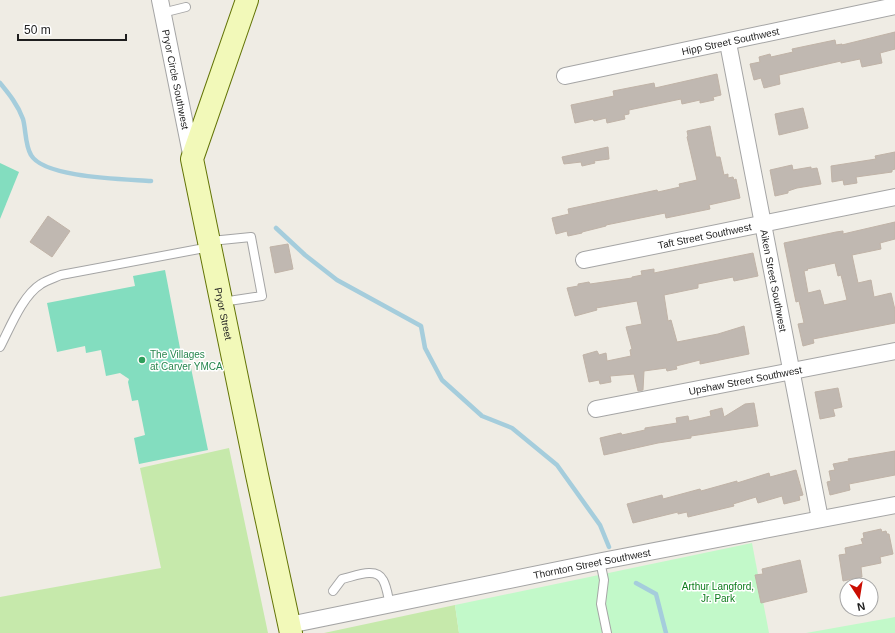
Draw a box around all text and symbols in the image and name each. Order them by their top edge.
scale bar [18,16,126,42]
text: 50 m [24,23,51,37]
street label: Hipp Street Southwest [681,26,780,57]
street label: Pryor Circle Southwest [160,29,191,131]
street label: Taft Street Southwest [657,221,753,251]
street label: Aiken Street Southwest [758,229,789,333]
street label: Pryor Street [213,286,234,341]
place label: The Villages at Carver YMCA [150,349,223,372]
marker: The Villages at Carver YMCA [137,355,147,365]
street label: Upshaw Street Southwest [688,364,803,397]
street label: Thornton Street Southwest [532,547,652,581]
north arrow [839,577,879,617]
park label: Arthur Langford, Jr. Park [682,581,754,604]
text: N [856,600,866,613]

